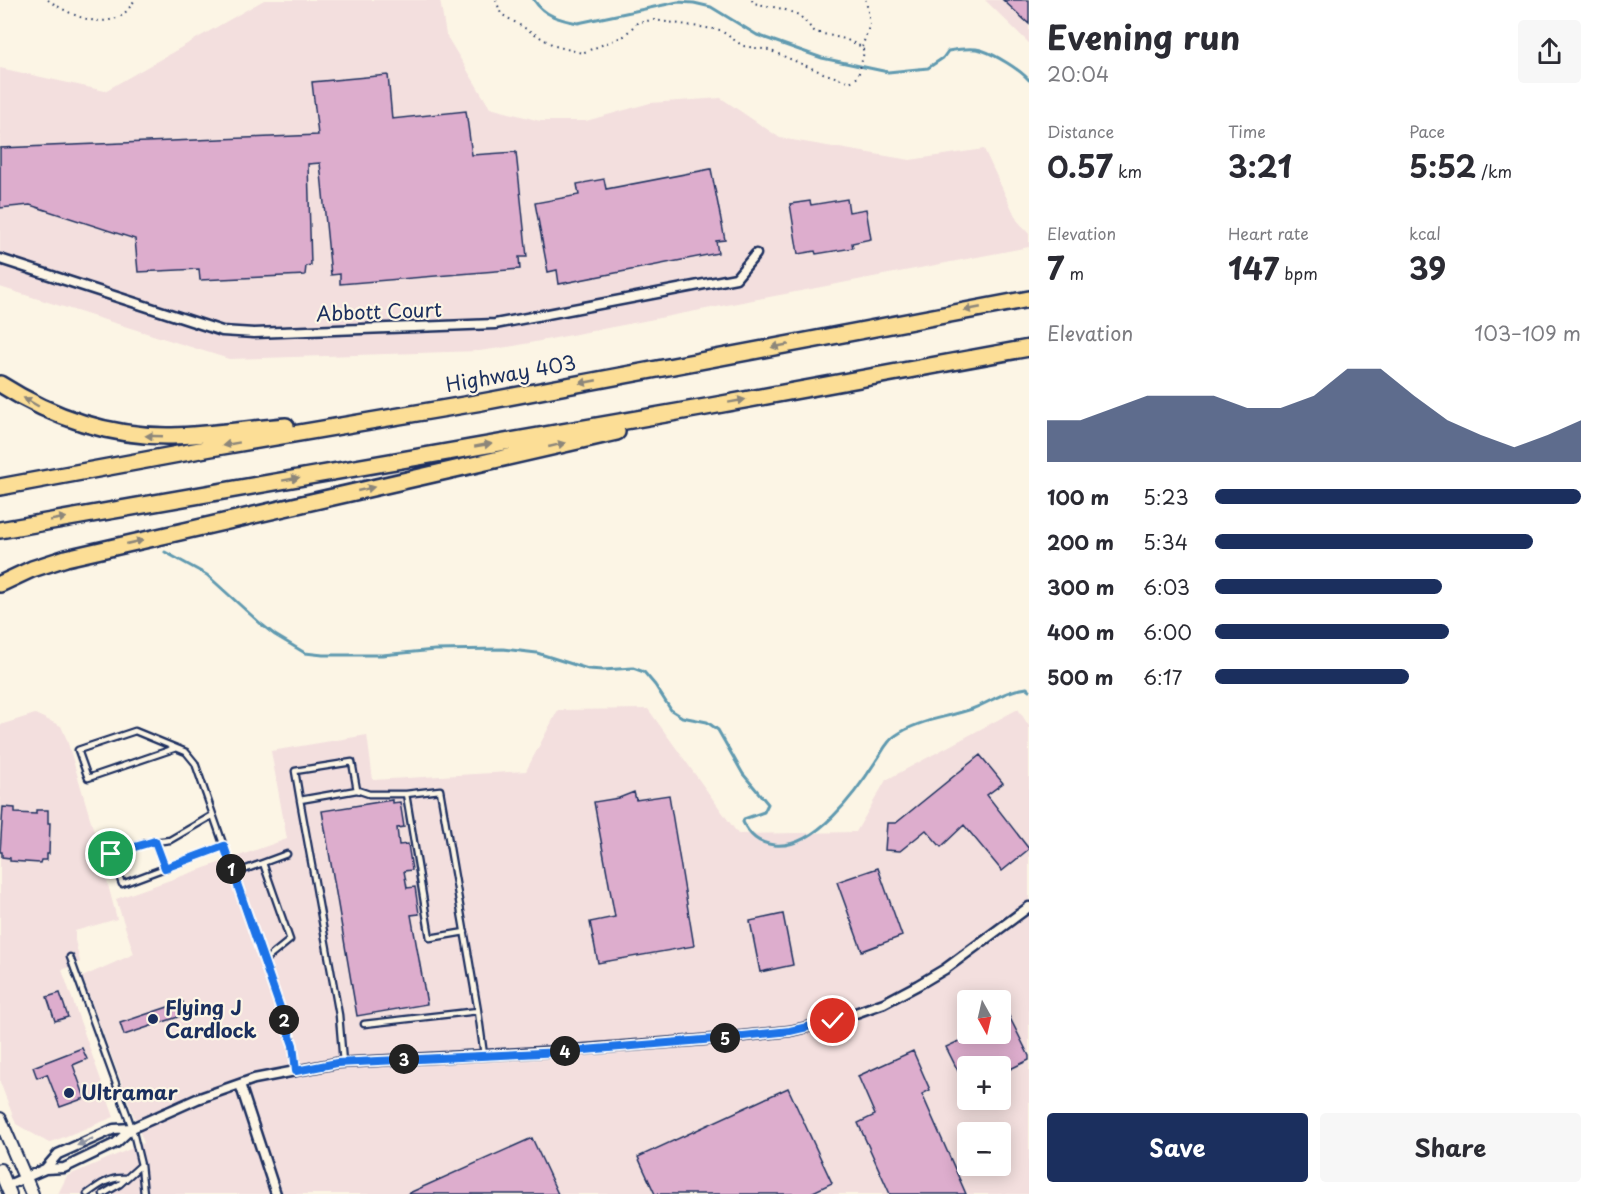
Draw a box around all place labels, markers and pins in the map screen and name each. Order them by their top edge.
pin [85,828,136,879]
pin: 1 [216,854,246,884]
place label: Flying J Cardlock [165,992,257,1045]
pin [807,995,858,1046]
pin: 2 [269,1005,299,1035]
marker: Flying J Cardlock [146,1012,160,1026]
pin: 5 [710,1023,740,1053]
pin: 4 [550,1036,580,1066]
pin: 3 [389,1044,419,1074]
place label: Ultramar [81,1077,179,1107]
marker: Ultramar [62,1086,76,1100]

